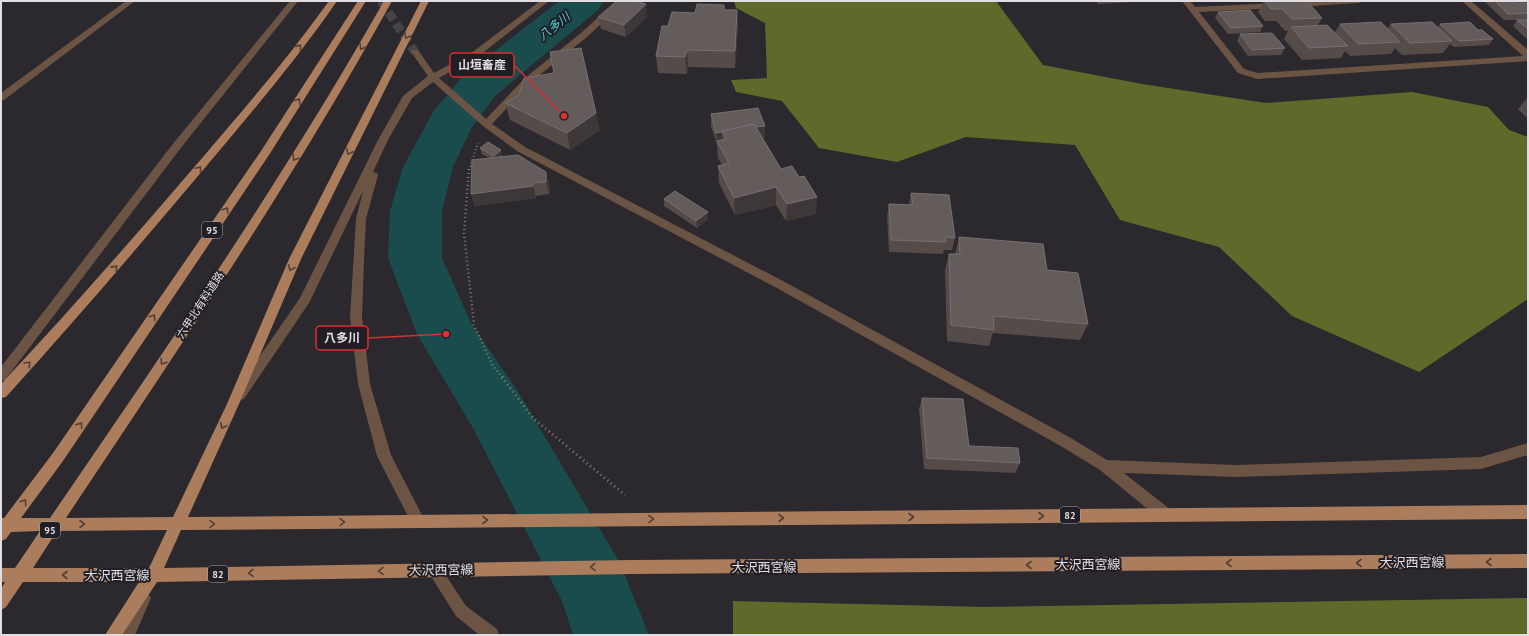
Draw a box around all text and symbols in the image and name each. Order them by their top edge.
water label: 八多川 [535,8,574,43]
one-way arrow [405,32,412,39]
one-way arrow [360,43,367,50]
one-way arrow [295,44,302,51]
callout: 山垣畜産 [450,53,514,77]
text: 山垣畜産 [458,57,506,72]
one-way arrow [293,99,300,106]
one-way arrow [346,148,354,155]
one-way arrow [292,154,299,161]
one-way arrow [194,166,202,174]
one-way arrow [221,207,228,214]
road number: 95 [202,222,222,238]
one-way arrow [288,264,296,272]
one-way arrow [110,265,117,273]
street label: 六甲北有料道路 [173,269,227,341]
one-way arrow [148,314,156,321]
callout: 八多川 [316,326,368,350]
text: 八多川 [324,330,360,345]
one-way arrow [161,357,168,364]
one-way arrow [23,361,30,369]
one-way arrow [75,422,82,429]
one-way arrow [220,422,228,430]
one-way arrow [19,500,26,507]
road number: 82 [1060,507,1080,523]
one-way arrow [1038,512,1044,520]
one-way arrow [908,513,914,521]
one-way arrow [778,514,784,522]
one-way arrow [648,515,654,523]
one-way arrow [482,516,488,524]
one-way arrow [339,518,345,526]
one-way arrow [79,520,85,528]
one-way arrow [209,520,215,528]
road number: 95 [40,522,60,538]
street label: 大沢西宮線 [1379,554,1445,571]
street label: 大沢西宮線 [1055,556,1121,573]
one-way arrow [1486,558,1492,566]
street label: 大沢西宮線 [731,559,797,576]
one-way arrow [1226,559,1232,568]
one-way arrow [1356,559,1362,567]
street label: 大沢西宮線 [408,561,474,579]
one-way arrow [1026,561,1032,569]
one-way arrow [590,563,596,571]
road number: 82 [208,566,228,582]
street label: 大沢西宮線 [84,567,150,584]
one-way arrow [378,567,384,575]
one-way arrow [248,569,254,577]
one-way arrow [62,571,68,579]

